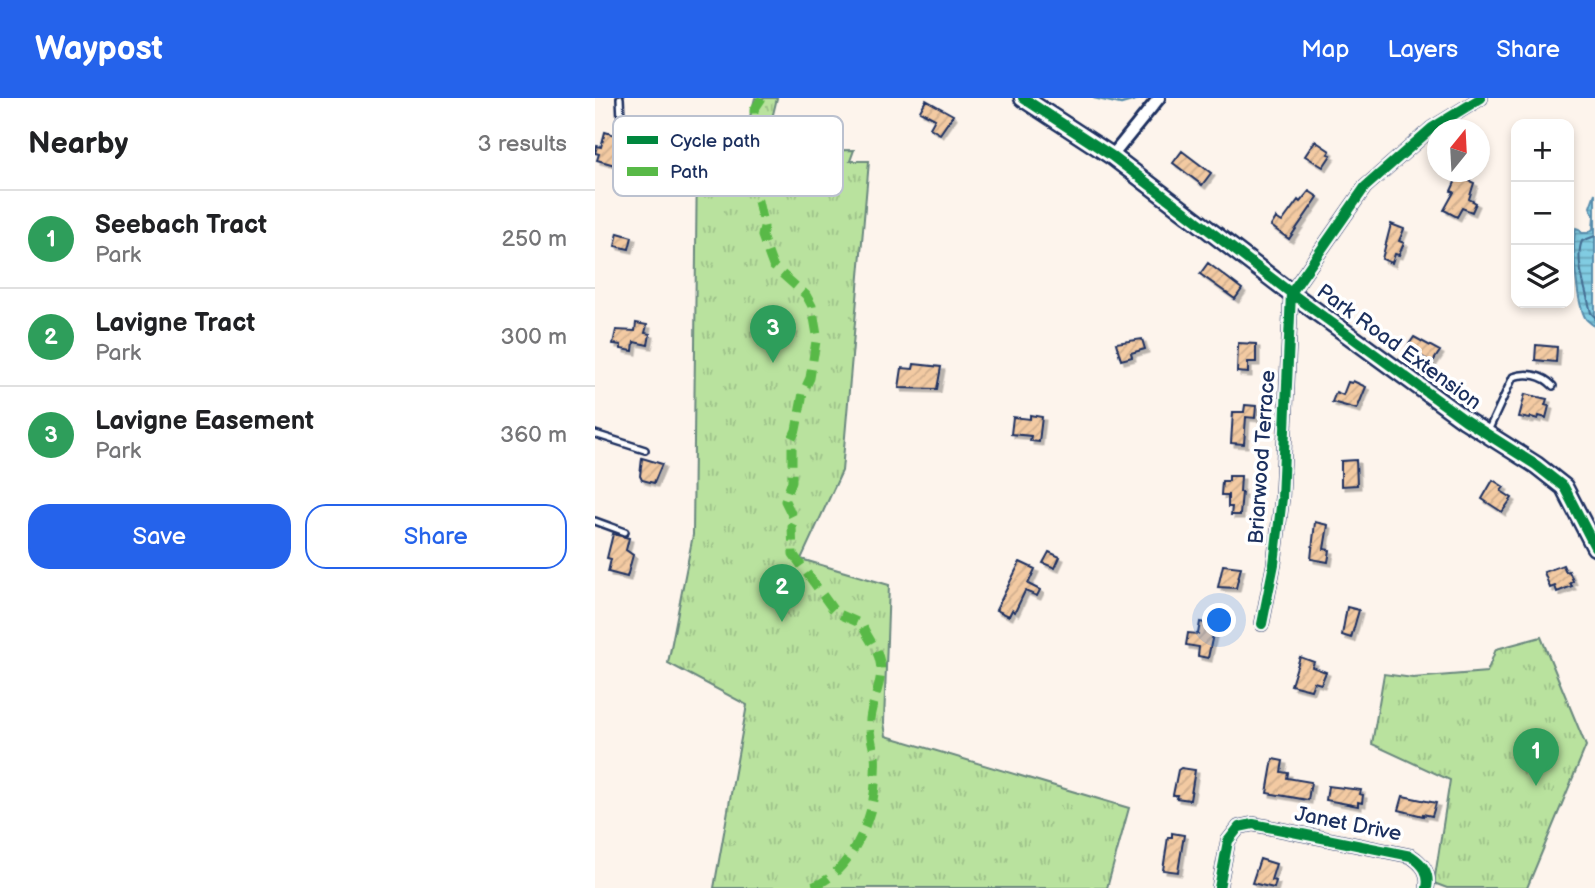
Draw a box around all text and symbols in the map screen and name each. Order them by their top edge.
text: Waypost [35,29,163,69]
text: Map [1301,35,1349,64]
text: Layers [1387,35,1458,64]
text: Share [1496,35,1560,64]
legend [613,116,843,196]
north arrow [1427,119,1490,182]
map controls [1511,119,1574,308]
button: + [1511,119,1574,182]
text: Nearby [28,126,128,162]
text: 3 results [478,130,567,158]
text: Cycle path [670,130,760,153]
text: Path [670,161,708,184]
button: − [1511,182,1574,245]
text: Seebach Tract [95,210,267,241]
text: 1 [46,225,56,253]
text: 250 m [501,225,567,253]
text: Park [95,241,141,269]
button: layers [1511,245,1574,308]
street label: Park Road Extension [1312,279,1486,415]
pin: 3 [750,305,796,363]
text: Lavigne Tract [95,308,255,339]
text: 2 [44,323,58,351]
text: 300 m [501,323,567,351]
text: Park [95,339,141,367]
street label: Briarwood Terrace [1243,369,1281,545]
text: Lavigne Easement [95,406,314,437]
text: 3 [44,421,58,449]
text: 360 m [500,421,567,449]
text: Park [95,437,141,465]
button: Save [28,504,291,569]
button: Share [305,504,567,569]
pin: 2 [759,564,805,622]
your location [1202,603,1236,637]
pin: 1 [1513,728,1559,786]
street label: Janet Drive [1292,801,1404,847]

